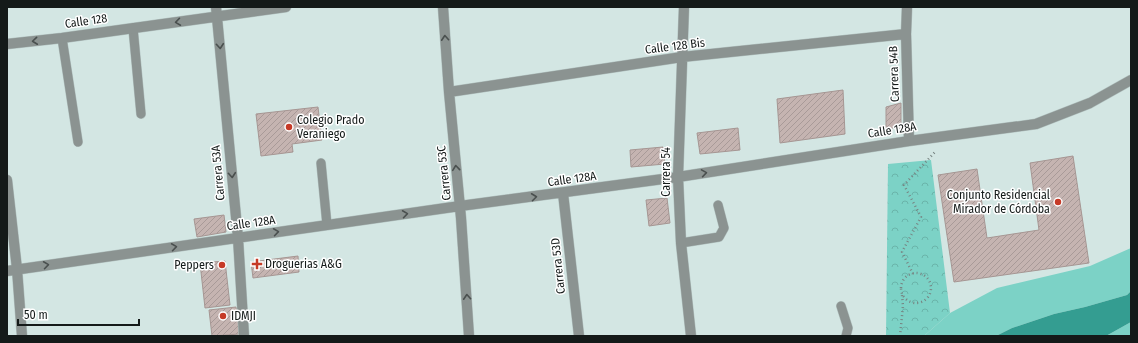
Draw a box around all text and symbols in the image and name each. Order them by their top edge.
street label: Calle 128 [64,11,108,31]
one-way arrow [175,17,181,26]
one-way arrow [441,35,450,41]
street label: Calle 128 Bis [644,35,706,57]
one-way arrow [32,36,38,45]
one-way arrow [215,43,224,49]
street label: Carrera 54B [886,45,902,102]
place label: Colegio Prado Veraniego [297,113,364,141]
street label: Calle 128A [867,119,918,141]
marker: Colegio Prado Veraniego [284,122,294,132]
street label: Carrera 53A [209,144,227,201]
street label: Carrera 53C [434,145,454,201]
street label: Carrera 54 [659,147,673,197]
one-way arrow [452,164,461,171]
street label: Calle 128A [547,169,598,189]
one-way arrow [701,169,707,178]
one-way arrow [227,172,236,178]
place label: Conjunto Residencial Mirador de Córdoba [947,188,1050,216]
one-way arrow [531,193,537,202]
marker: Conjunto Residencial Mirador de Córdoba [1053,197,1063,207]
one-way arrow [402,210,408,219]
street label: Calle 128A [226,213,277,233]
one-way arrow [273,228,279,237]
street label: Carrera 53D [548,237,568,295]
one-way arrow [171,243,177,252]
place label: Droguerias A&G [265,257,342,271]
place label: Peppers [174,258,214,272]
marker: Droguerias A&G [252,259,262,269]
marker: Peppers [217,260,227,270]
one-way arrow [43,261,49,270]
one-way arrow [462,294,471,300]
scale bar [18,301,139,327]
text: 50 m [24,308,48,322]
place label: IDMJI [231,309,256,323]
marker: IDMJI [218,311,228,321]

